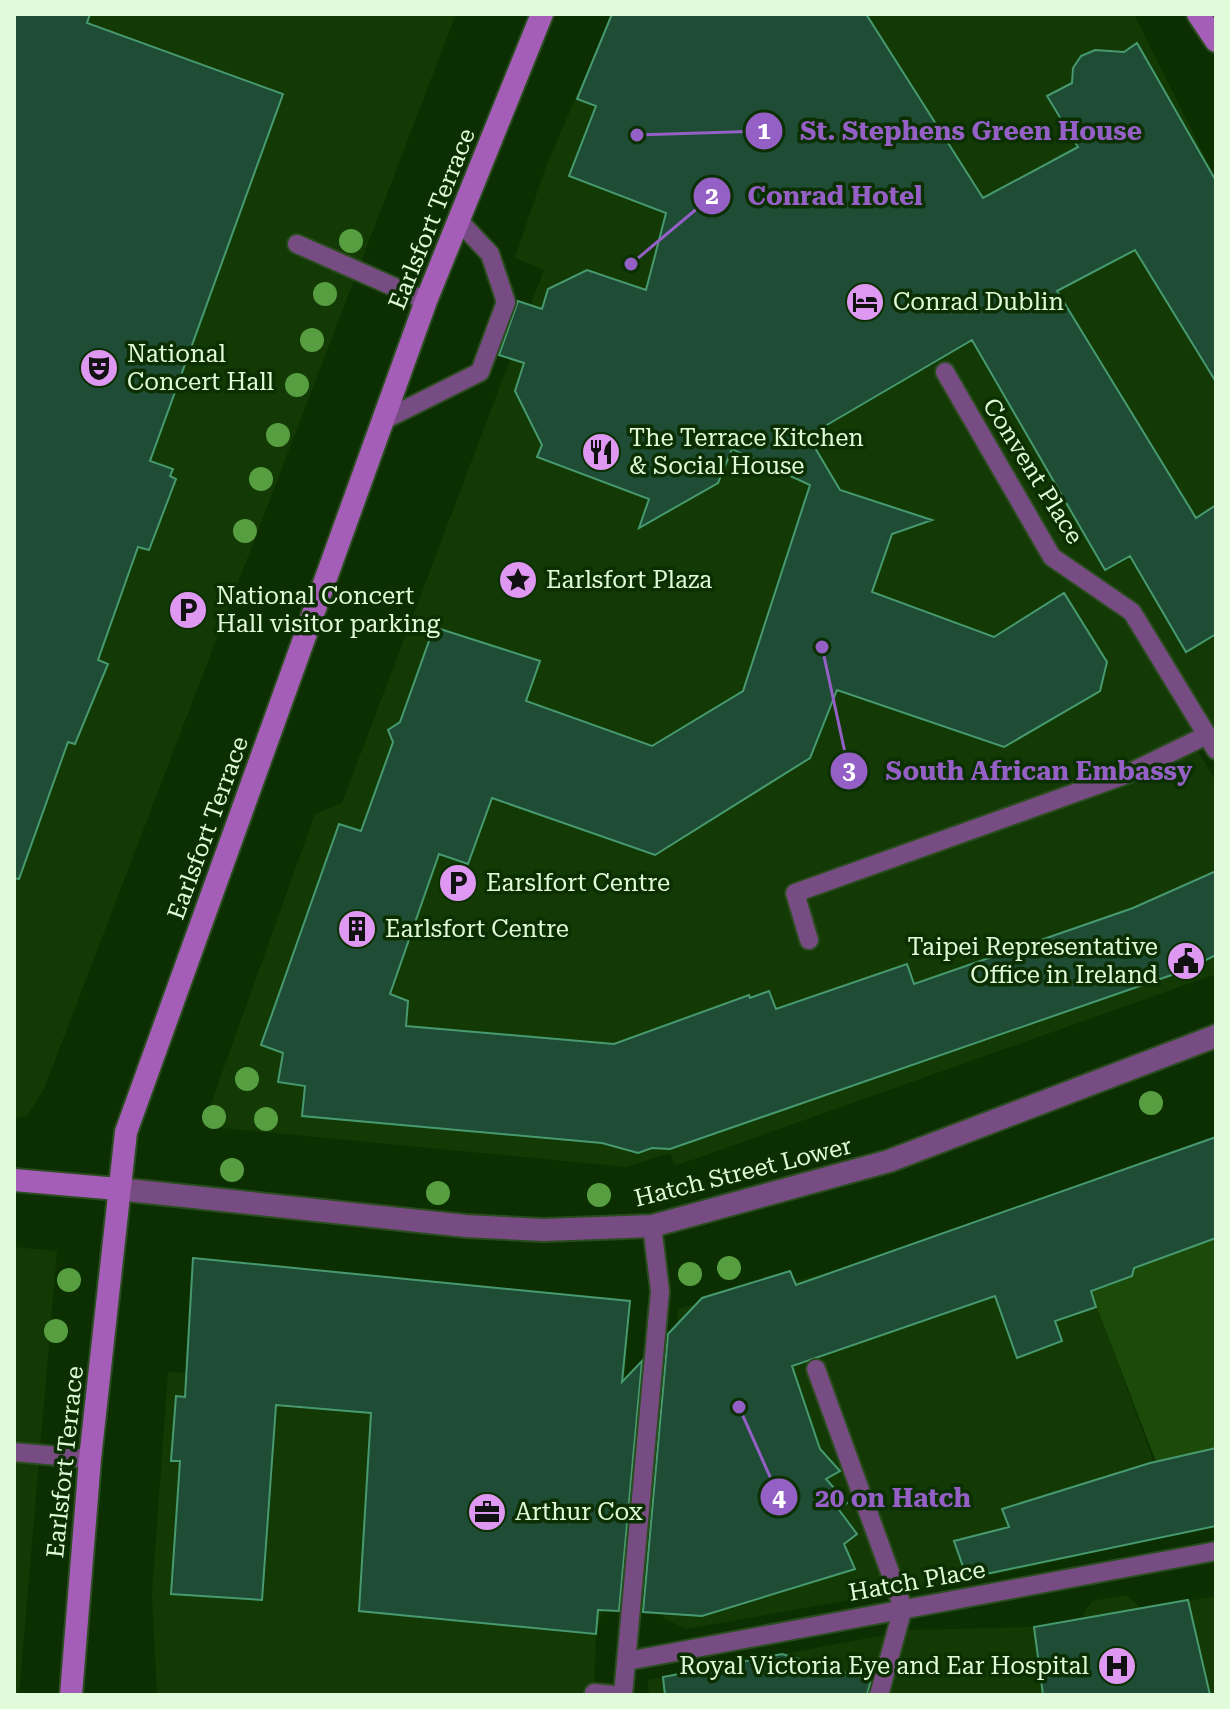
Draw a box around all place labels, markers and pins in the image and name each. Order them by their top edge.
callout: St. Stephens Green House [744,106,1158,156]
callout: Conrad Hotel [692,171,939,221]
hotel icon: Conrad Dublin [844,281,886,323]
place label: Conrad Dublin [893,288,1064,316]
place label: National Concert Hall [127,340,274,396]
theatre icon: National Concert Hall [78,347,120,389]
place label: The Terrace Kitchen & Social House [629,424,864,480]
restaurant icon: The Terrace Kitchen & Social House [580,431,622,473]
place icon: Earlsfort Plaza [497,559,539,601]
place label: Earlsfort Plaza [546,566,712,594]
place label: National Concert Hall visitor parking [216,582,440,638]
parking icon: National Concert Hall visitor parking [167,589,209,631]
callout: South African Embassy [829,746,1208,796]
parking icon: Earslfort Centre [437,862,479,904]
place label: Earslfort Centre [486,869,670,897]
building icon: Earlsfort Centre [336,908,378,950]
place label: Earlsfort Centre [385,915,569,943]
place label: Taipei Representative Office in Ireland [908,933,1158,989]
public building icon: Taipei Representative Office in Ireland [1165,940,1207,982]
callout: 20 on Hatch [759,1472,987,1522]
office icon: Arthur Cox [466,1491,508,1533]
place label: Arthur Cox [515,1498,643,1526]
hospital icon: Royal Victoria Eye and Ear Hospital [1096,1645,1138,1687]
place label: Royal Victoria Eye and Ear Hospital [679,1652,1089,1680]

